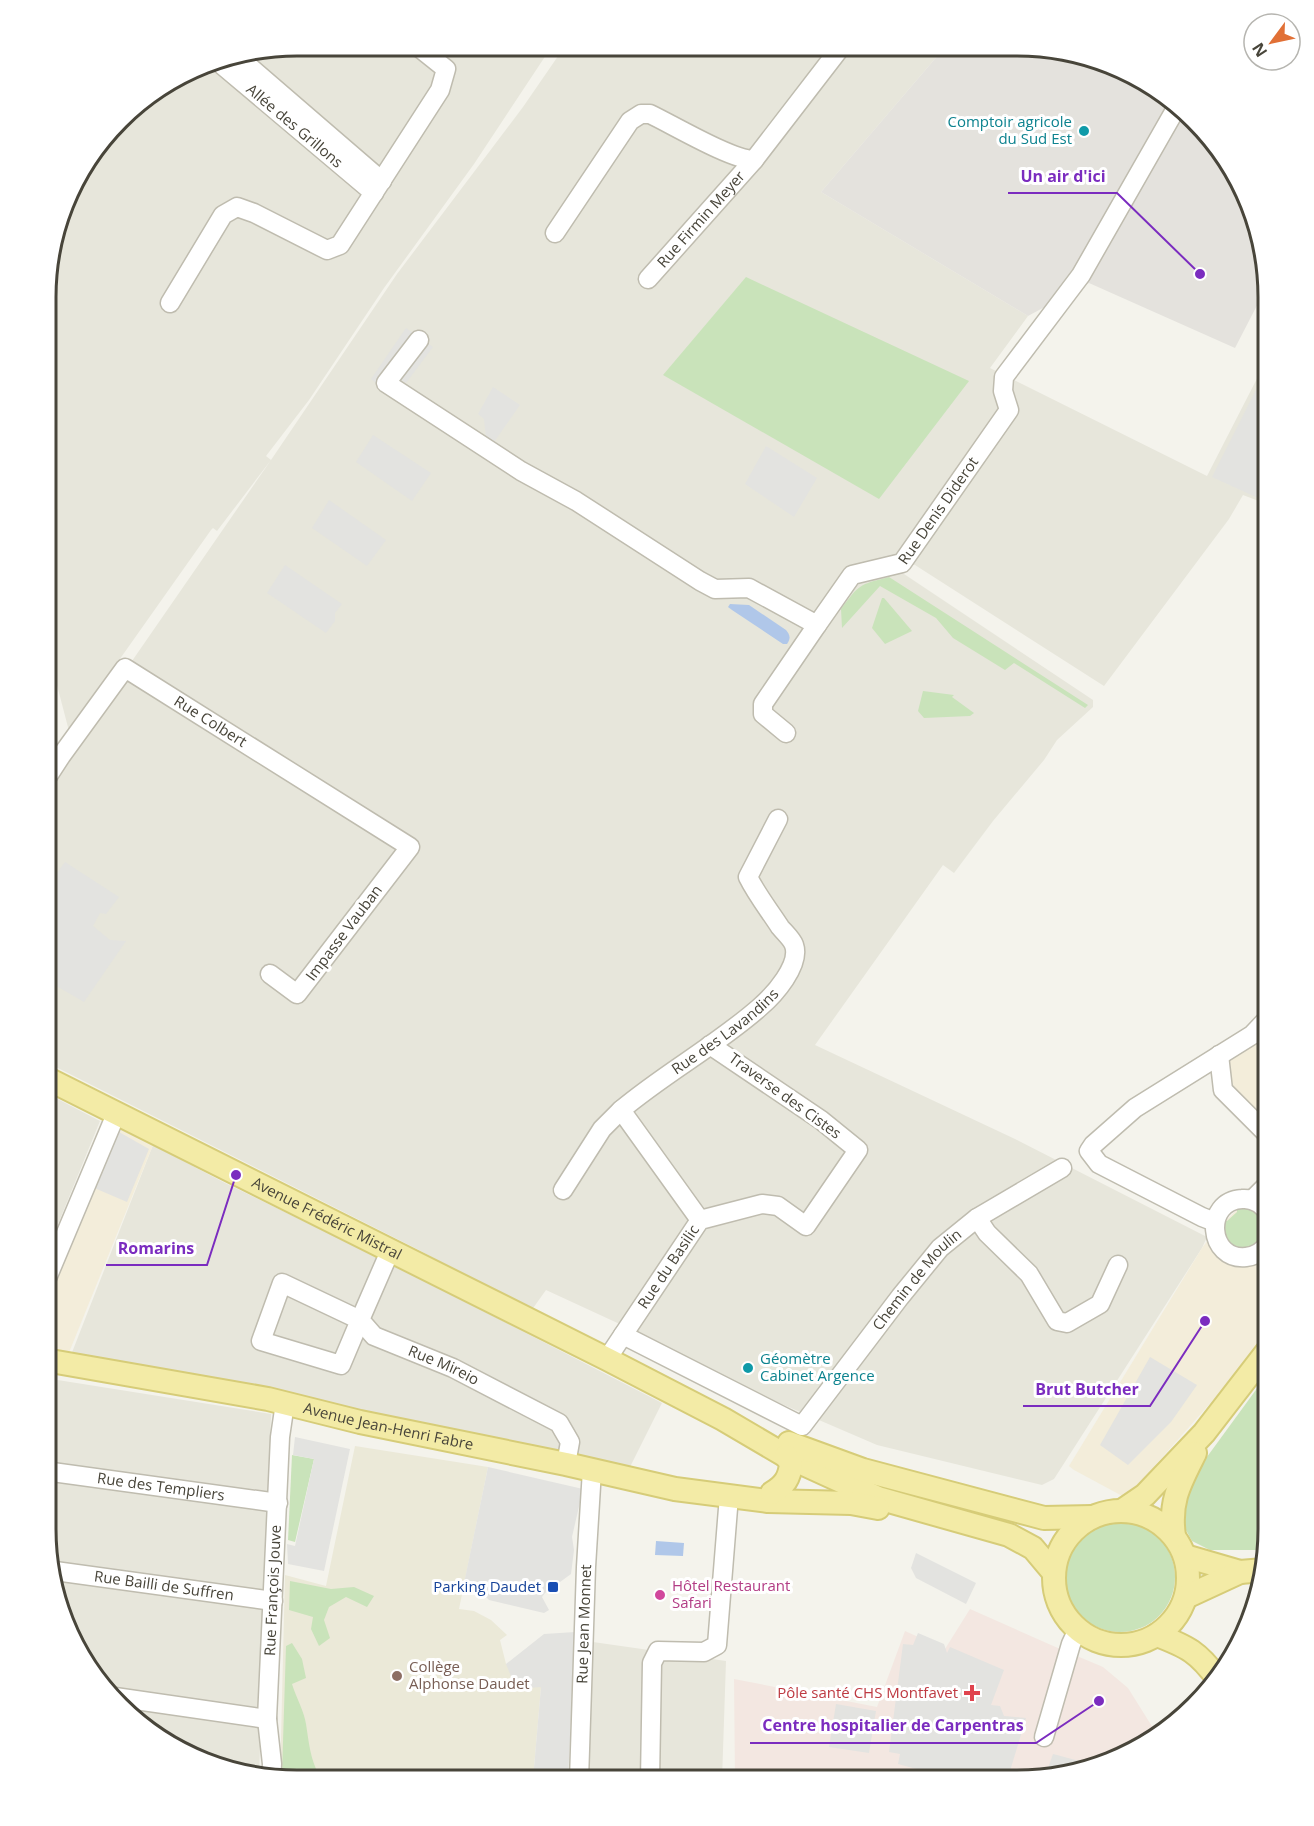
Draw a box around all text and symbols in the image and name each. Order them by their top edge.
north arrow [1242,12,1302,72]
text: N [1247,39,1272,62]
street label: Allée des Grillons [243,79,348,172]
place label: Comptoir agricole du Sud Est [947,111,1072,148]
marker: Comptoir agricole du Sud Est [1077,124,1091,138]
callout: Un air d'ici [1008,159,1117,193]
text: Un air d'ici [1020,165,1106,187]
street label: Rue Firmin Meyer [652,166,749,271]
street label: Rue Denis Diderot [893,453,982,568]
street label: Rue Colbert [171,690,251,751]
street label: Impasse Vauban [300,880,386,985]
street label: Rue des Lavandins [667,984,783,1078]
street label: Traverse des Cistes [725,1048,846,1143]
street label: Avenue Frédéric Mistral [249,1172,406,1264]
street label: Rue du Basilic [633,1220,703,1312]
street label: Chemin de Moulin [867,1224,965,1334]
callout: Romarins [106,1231,207,1265]
text: Romarins [118,1237,194,1259]
street label: Rue Mireio [406,1340,483,1389]
place label: Géomètre Cabinet Argence [760,1348,875,1385]
marker: Géomètre Cabinet Argence [741,1361,755,1375]
callout: Brut Butcher [1023,1372,1150,1406]
text: Brut Butcher [1035,1378,1139,1400]
street label: Avenue Jean-Henri Fabre [302,1397,475,1454]
street label: Rue des Templiers [96,1467,226,1505]
street label: Rue François Jouve [259,1524,285,1657]
street label: Rue Jean Monnet [571,1564,595,1684]
street label: Rue Bailli de Suffren [93,1566,235,1605]
place label: Hôtel Restaurant Safari [672,1575,790,1612]
place label: Parking Daudet [433,1576,541,1596]
marker: Parking Daudet [546,1580,560,1594]
marker: Hôtel Restaurant Safari [653,1588,667,1602]
place label: Collège Alphonse Daudet [409,1656,530,1693]
marker: Collège Alphonse Daudet [390,1669,404,1683]
place label: Pôle santé CHS Montfavet [777,1682,958,1702]
marker: Pôle santé CHS Montfavet [963,1684,981,1702]
callout: Centre hospitalier de Carpentras [750,1709,1036,1743]
text: Centre hospitalier de Carpentras [762,1714,1024,1736]

